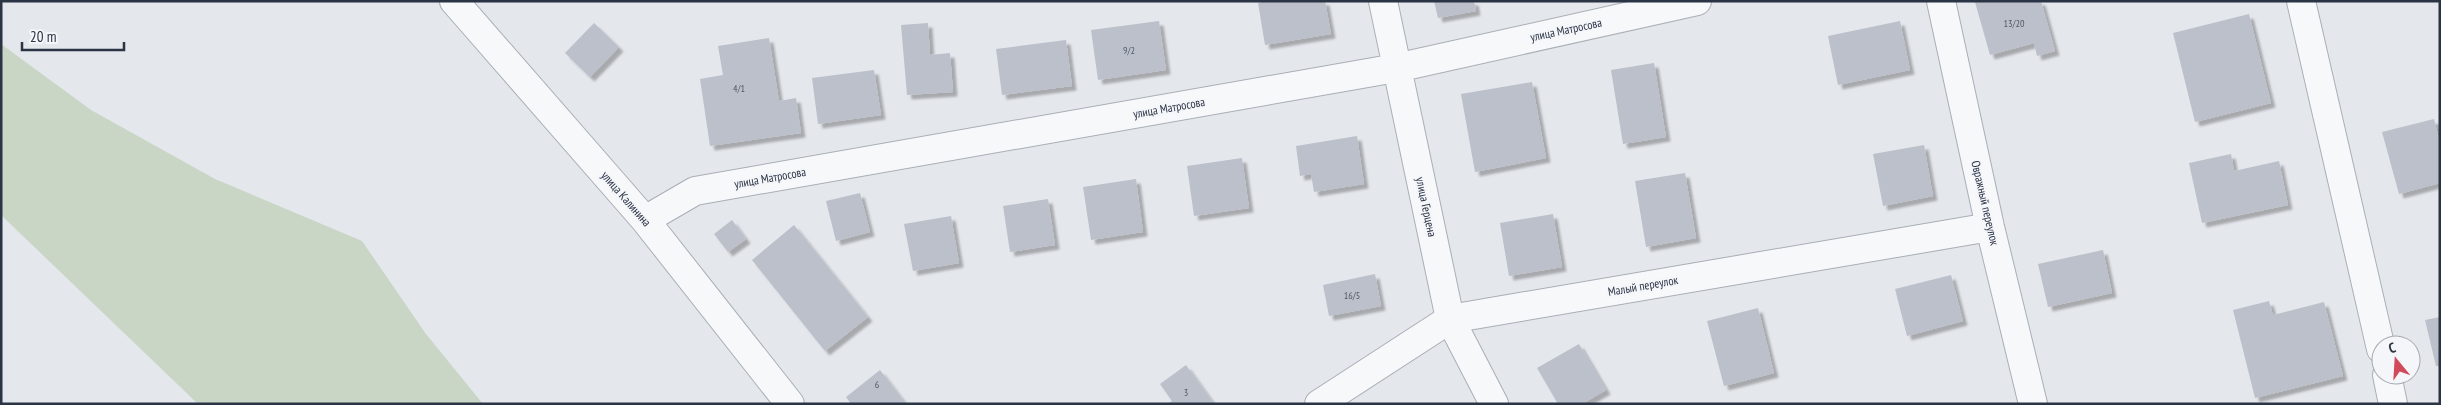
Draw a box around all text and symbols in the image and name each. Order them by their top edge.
street label: улица Матросова [1529,15,1603,44]
house number: 13/20 [2004,17,2025,30]
scale bar [22,20,125,52]
text: 20 m [30,27,56,46]
house number: 9/2 [1123,44,1135,57]
house number: 4/1 [733,82,745,95]
street label: улица Матросова [1132,94,1206,121]
street label: Овражный переулок [1968,159,2003,247]
street label: улица Матросова [733,164,807,191]
street label: улица Калинина [598,168,655,230]
street label: улица Герцена [1413,176,1440,238]
street label: Малый переулок [1607,272,1679,299]
house number: 16/5 [1344,289,1360,302]
north arrow [2371,335,2421,385]
text: С [2386,338,2398,357]
house number: 6 [875,378,880,391]
house number: 3 [1184,386,1188,399]

